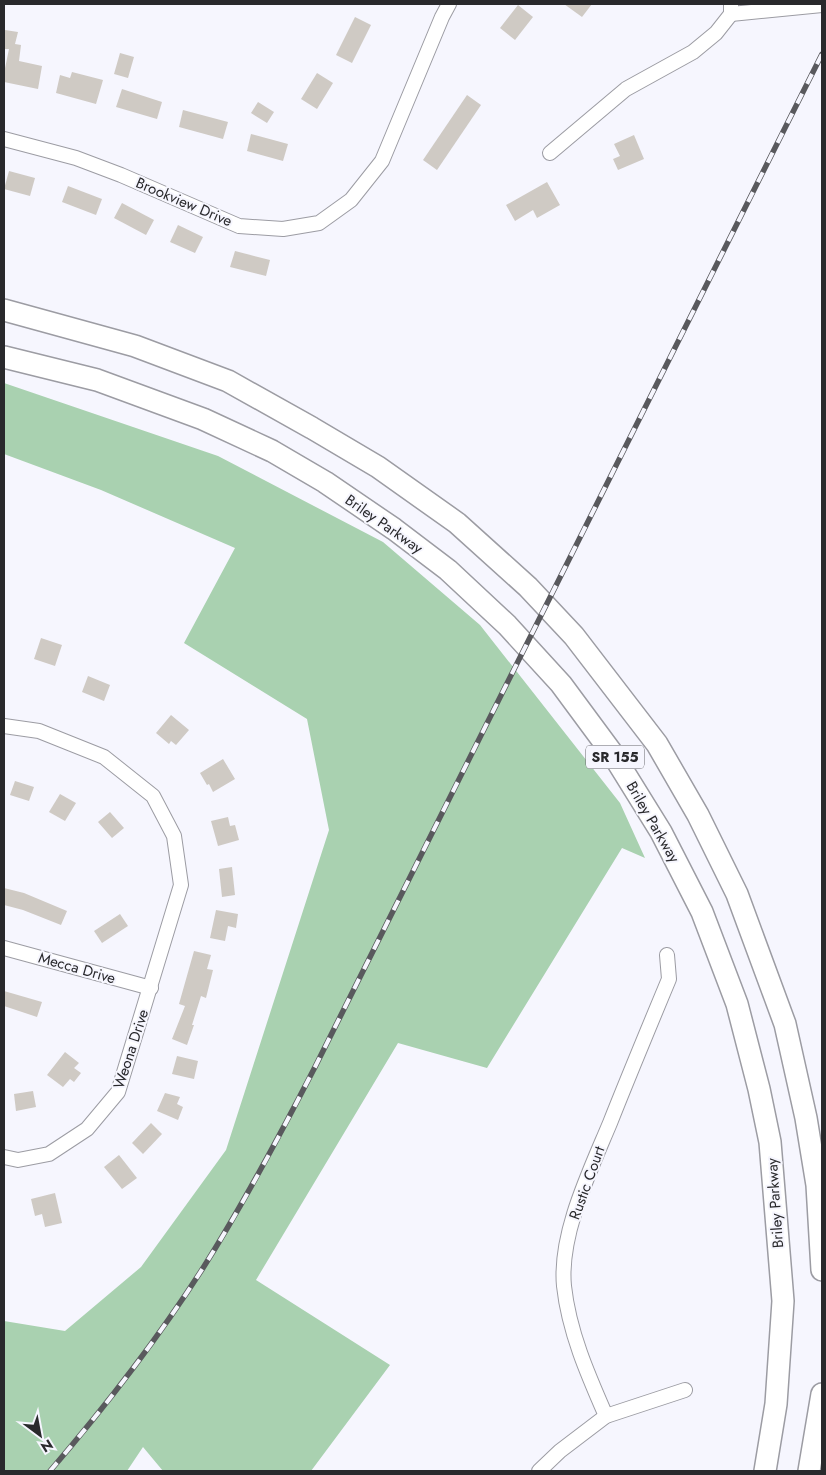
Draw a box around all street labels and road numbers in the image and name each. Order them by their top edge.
street label: Brookview Drive [133,172,236,232]
street label: Briley Parkway [341,489,428,559]
road number: SR 155 [586,746,644,769]
street label: Briley Parkway [621,777,685,867]
street label: Mecca Drive [36,946,118,990]
street label: Weona Drive [108,1006,154,1092]
street label: Rustic Court [564,1143,611,1223]
street label: Briley Parkway [761,1157,789,1249]

